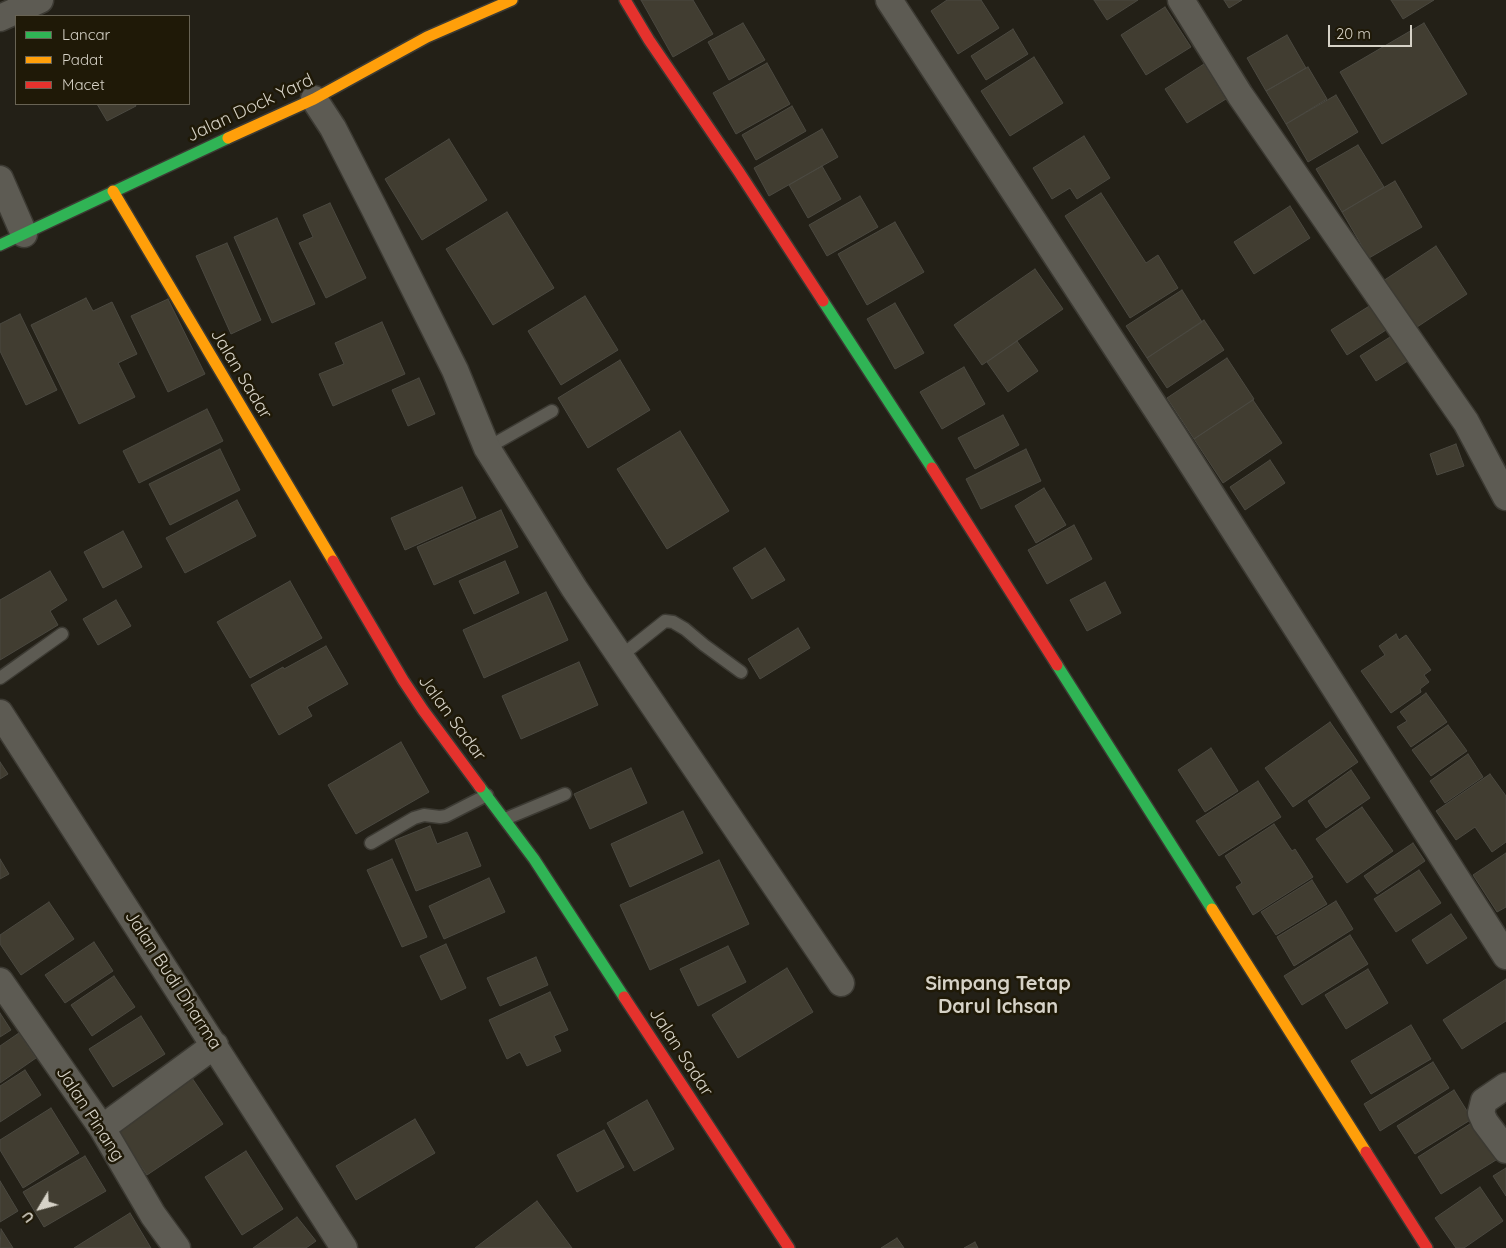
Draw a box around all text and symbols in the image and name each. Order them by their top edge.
legend [15,15,190,105]
scale bar [1331,15,1415,47]
text: 20 m [1336,24,1371,43]
text: Lancar [62,25,110,44]
text: Padat [62,50,103,69]
street label: Jalan Dock Yard [183,69,317,147]
text: Macet [62,75,105,94]
street label: Jalan Sadar [206,325,276,423]
street label: Jalan Sadar [413,671,491,765]
street label: Jalan Budi Dharma [120,906,226,1054]
district label: Simpang Tetap Darul Ichsan [925,972,1071,1019]
street label: Jalan Sadar [644,1004,718,1100]
street label: Jalan Pinang [51,1062,129,1166]
north arrow [15,1183,65,1233]
text: U [18,1208,38,1226]

